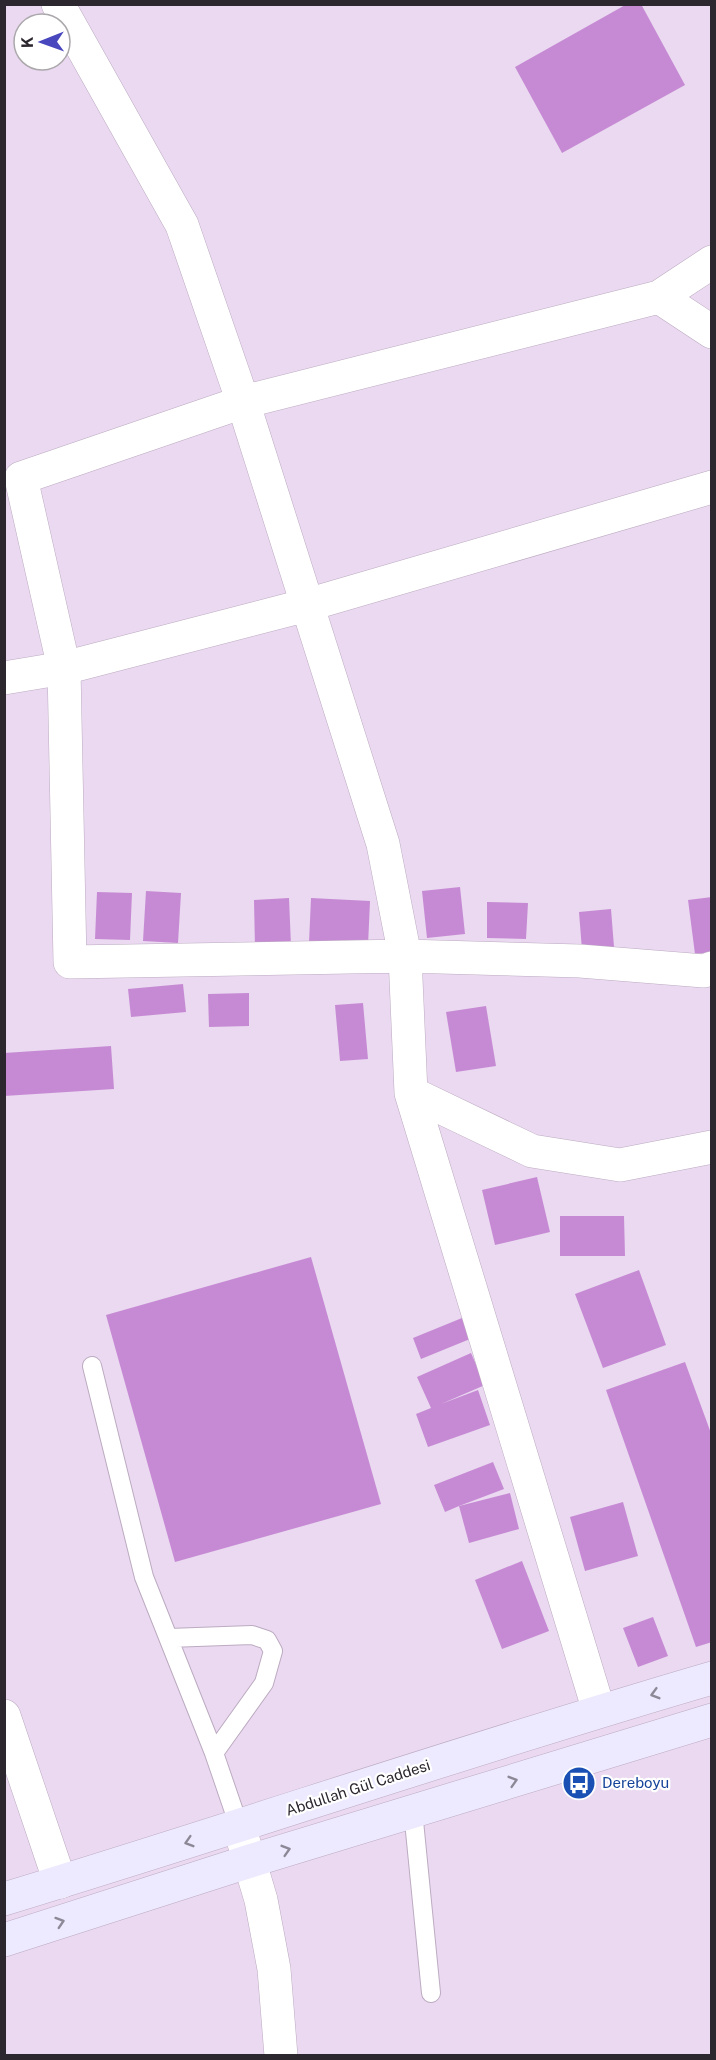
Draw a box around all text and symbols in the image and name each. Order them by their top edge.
north arrow [12,12,72,72]
text: K [18,36,37,48]
one-way arrow [650,1687,661,1699]
street label: Abdullah Gül Caddesi [283,1756,432,1819]
bus stop icon: Dereboyu [561,1765,597,1801]
place label: Dereboyu [602,1774,669,1791]
one-way arrow [507,1776,518,1788]
one-way arrow [184,1835,195,1847]
one-way arrow [280,1845,291,1857]
one-way arrow [54,1917,65,1929]

